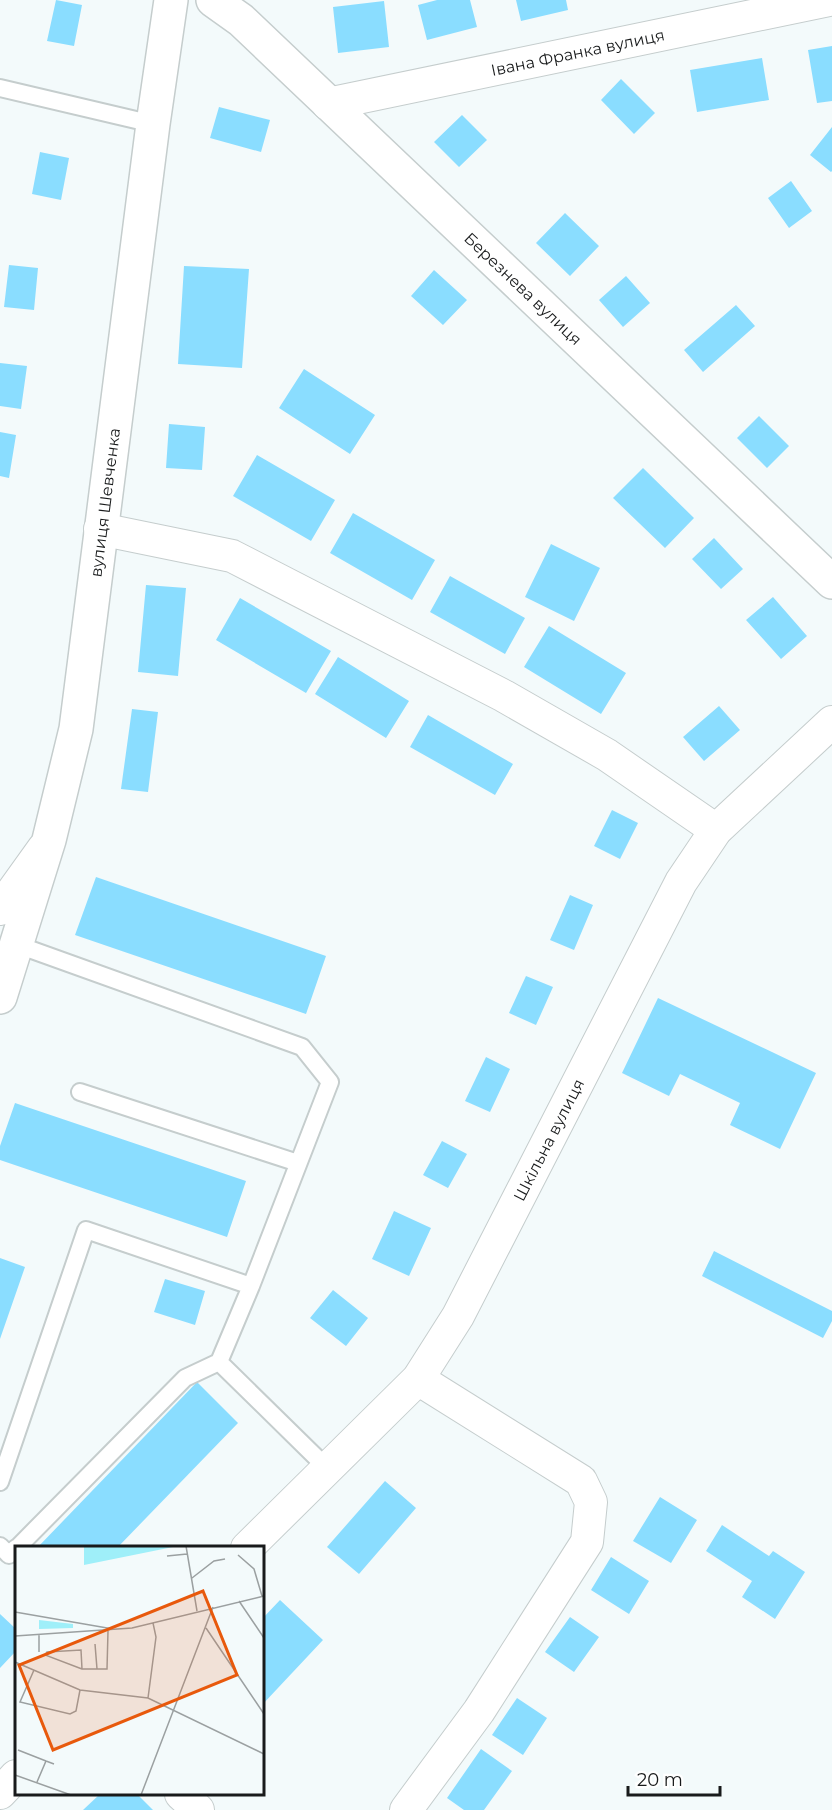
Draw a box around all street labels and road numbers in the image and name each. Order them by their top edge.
street label: Івана Франка вулиця [489,25,666,80]
street label: Березнева вулиця [460,229,586,349]
street label: вулиця Шевченка [86,427,124,578]
street label: Шкільна вулиця [510,1076,588,1204]

